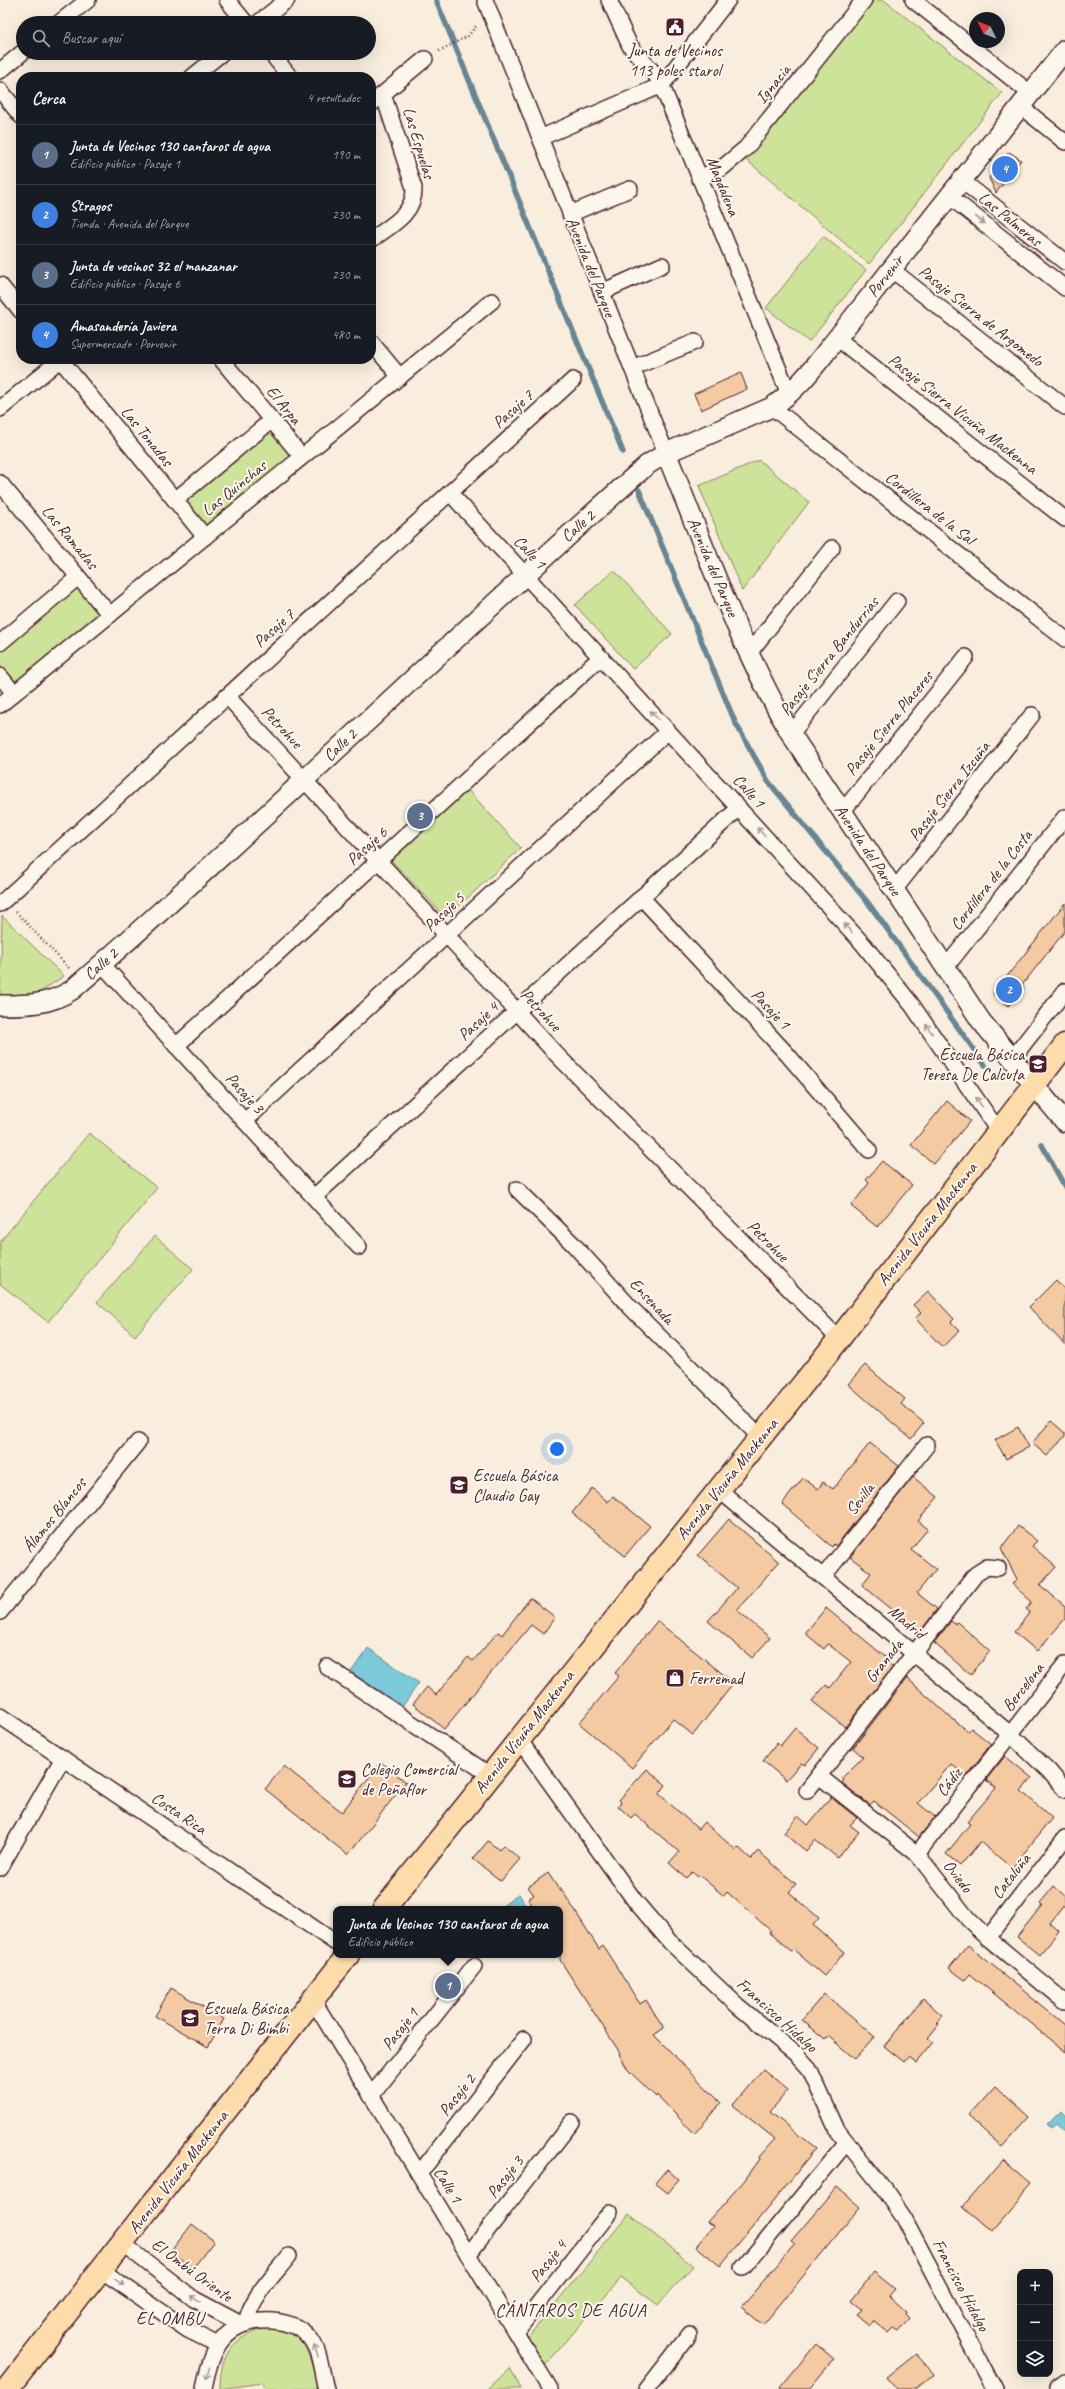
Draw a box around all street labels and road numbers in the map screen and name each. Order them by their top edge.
street label: Ignacia [751,59,796,108]
street label: Las Espuelas [398,105,440,182]
street label: Magdalena [702,153,745,220]
street label: Las Palmeras [974,187,1047,252]
street label: Avenida del Parque [561,214,621,321]
street label: Porvenir [862,249,909,301]
street label: Pasaje Sierra de Argomedo [914,261,1048,372]
street label: Pasaje Sierra Vicuña Mackenna [884,349,1043,480]
street label: El Arpa [262,381,307,430]
street label: Pasaje 7 [488,384,539,433]
street label: Las Tonadas [116,402,179,472]
street label: Las Quinchas [197,455,272,521]
street label: Cordillera de la Sal [881,467,981,551]
street label: Las Ramadas [37,501,104,575]
street label: Calle 2 [557,505,600,547]
street label: Avenida del Parque [683,514,744,621]
street label: Calle 1 [509,531,552,574]
street label: Pasaje Sierra Bandurrias [775,591,885,720]
street label: Pasaje 7 [249,603,300,652]
street label: Pasaje Sierra Placeres [840,666,938,780]
street label: Petrohue [257,701,308,754]
street label: Calle 2 [319,723,362,766]
street label: Pasaje Sierra Izcuña [904,736,995,845]
street label: Calle 1 [728,770,771,813]
street label: Avenida del Parque [830,800,907,901]
street label: Pasaje 6 [342,821,393,870]
street label: Cordillera de la Costa [945,825,1037,934]
street label: Pasaje 5 [419,887,470,936]
street label: Calle 2 [80,942,123,985]
street label: Petrohue [516,984,567,1037]
street label: Pasaje 1 [747,984,796,1035]
street label: Pasaje 4 [453,995,504,1045]
street label: Pasaje 3 [221,1068,270,1119]
street label: Avenida Vicuña Mackenna [872,1157,983,1290]
street label: Petrohue [743,1216,794,1267]
street label: Ensenada [625,1273,680,1330]
street label: Avenida Vicuña Mackenna [671,1413,784,1544]
street label: Álamos Blancos [17,1471,92,1557]
street label: Sevilla [841,1477,880,1519]
street label: Madrid [884,1600,932,1645]
street label: Granada [860,1633,909,1687]
street label: Bercelona [998,1657,1049,1716]
street label: Avenida Vicuña Mackenna [469,1665,580,1798]
street label: Cádiz [931,1762,968,1801]
street label: Costa Rica [148,1787,212,1840]
street label: Cataluña [987,1848,1036,1903]
street label: Oviedo [939,1855,978,1897]
street label: Francisco Hidalgo [732,1973,822,2057]
street label: Pasaje 1 [377,2003,424,2054]
street label: Pasaje 2 [434,2069,481,2120]
street label: Avenida Vicuña Mackenna [123,2105,234,2238]
street label: Pasaje 3 [482,2151,529,2202]
street label: Calle 1 [429,2163,468,2208]
street label: El Ombú Oriente [147,2234,238,2307]
street label: Pasaje 4 [525,2234,572,2286]
street label: Francisco Hidalgo [928,2235,995,2336]

